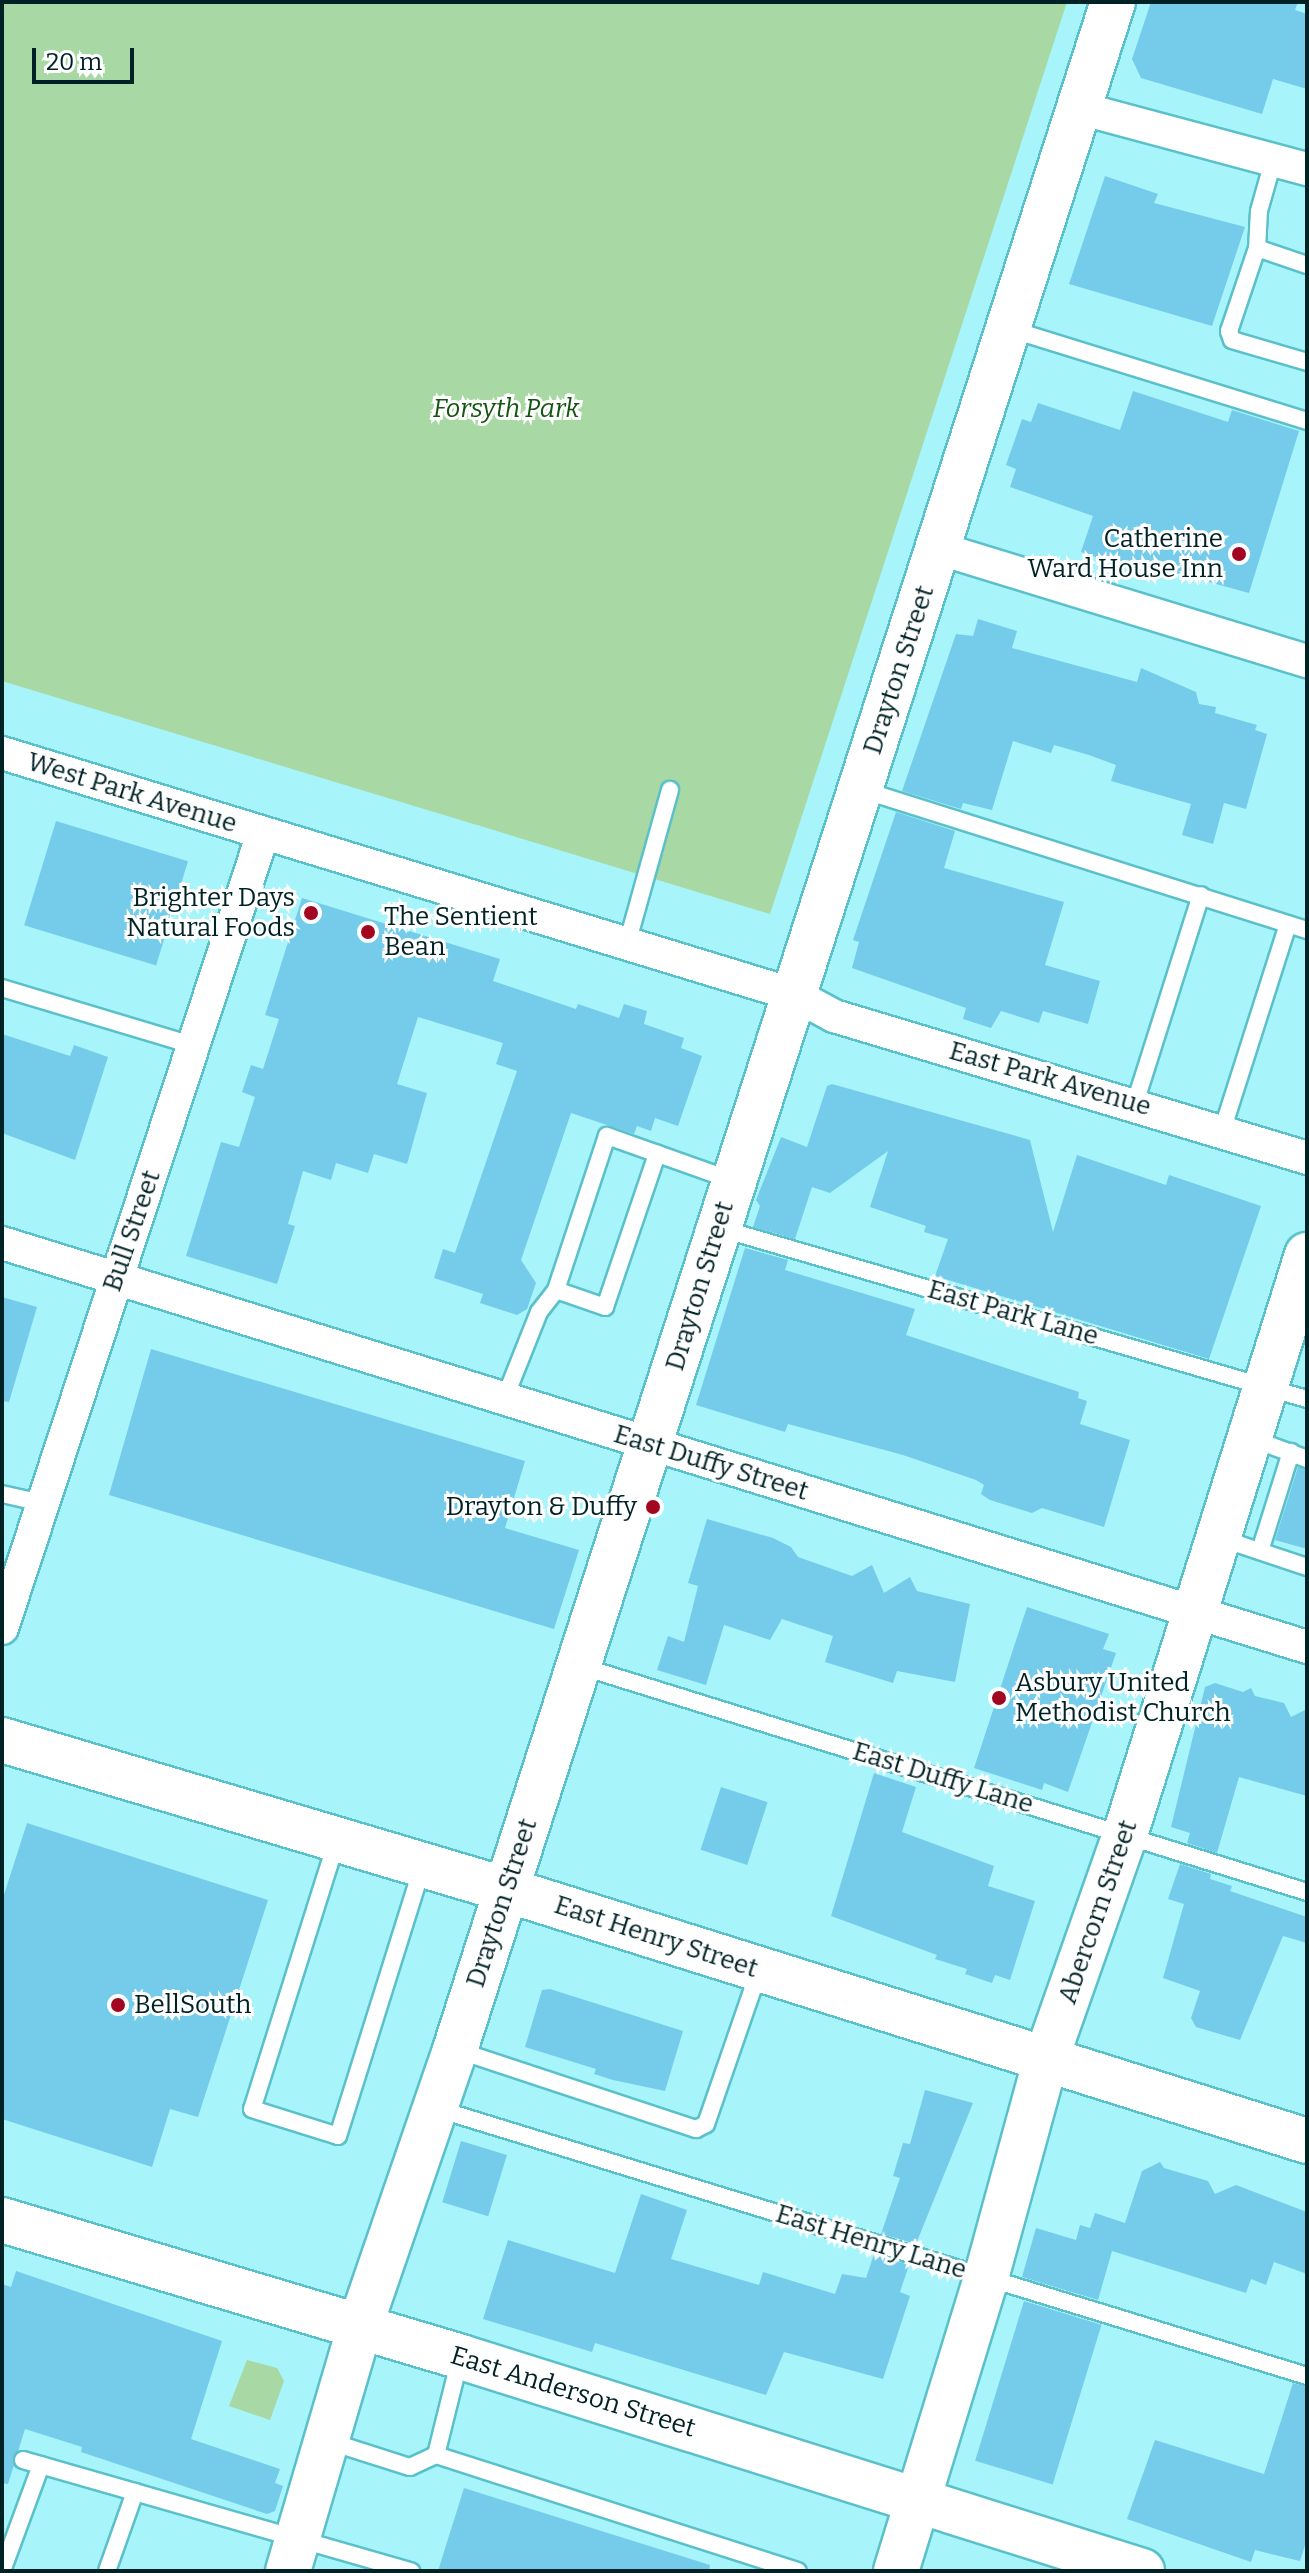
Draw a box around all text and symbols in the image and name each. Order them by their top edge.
scale bar [36,32,138,82]
text: 20 m [46,48,102,76]
park label: Forsyth Park [433,393,579,425]
place label: Catherine Ward House Inn [1028,523,1223,584]
marker: Catherine Ward House Inn [1230,545,1248,563]
street label: Drayton Street [857,582,941,758]
street label: West Park Avenue [23,746,241,840]
place label: Brighter Days Natural Foods [126,882,295,944]
place label: The Sentient Bean [384,901,538,962]
marker: Brighter Days Natural Foods [302,904,320,922]
marker: The Sentient Bean [359,923,377,941]
street label: East Park Avenue [946,1035,1154,1123]
street label: Bull Street [97,1166,167,1296]
street label: Drayton Street [659,1198,741,1374]
street label: East Park Lane [924,1274,1102,1352]
street label: East Duffy Street [610,1419,812,1507]
place label: Drayton & Duffy [446,1491,637,1523]
marker: Drayton & Duffy [644,1498,662,1516]
place label: Asbury United Methodist Church [1015,1667,1231,1728]
marker: Asbury United Methodist Church [990,1689,1008,1707]
street label: East Duffy Lane [849,1736,1037,1820]
street label: Drayton Street [460,1815,544,1991]
street label: Abercorn Street [1052,1816,1144,2008]
street label: East Henry Street [550,1889,762,1985]
place label: BellSouth [134,1989,251,2021]
marker: BellSouth [109,1996,127,2014]
street label: East Henry Lane [772,2198,970,2286]
street label: East Anderson Street [447,2340,699,2444]

